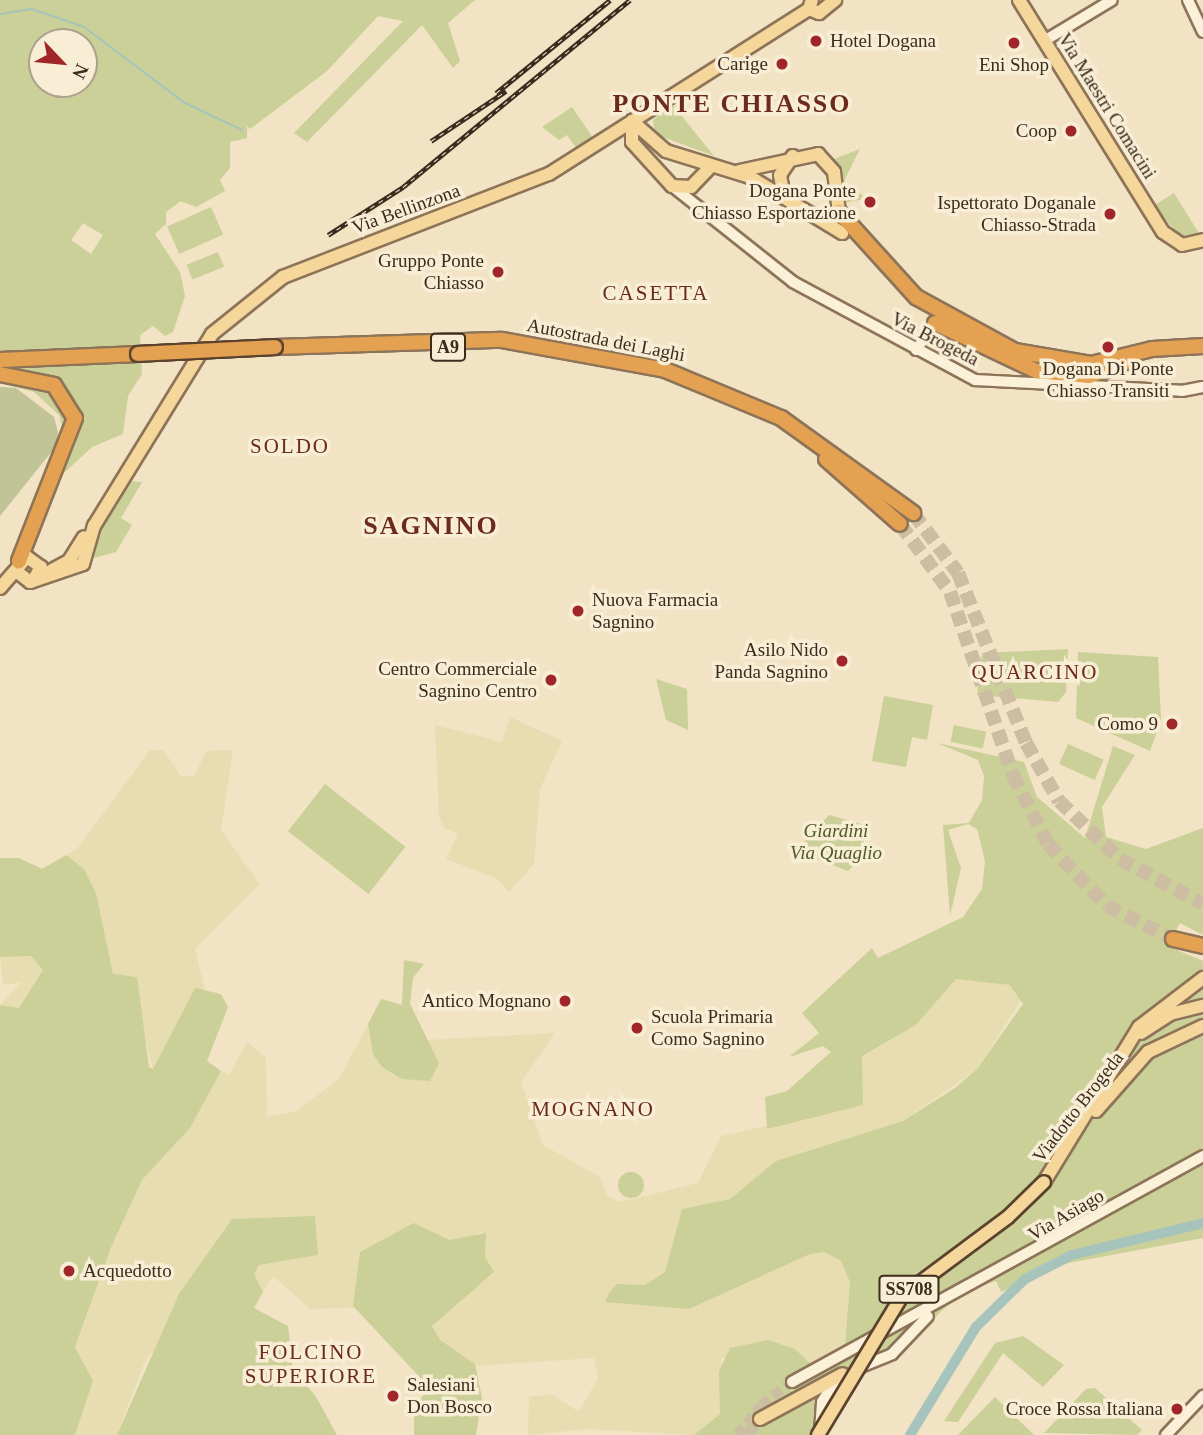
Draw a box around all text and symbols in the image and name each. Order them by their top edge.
north arrow [28,28,98,98]
street label: Via Maestri Comacini [1053,29,1161,183]
place label: Hotel Dogana [830,30,936,52]
marker: Hotel Dogana [808,33,824,49]
marker: Eni Shop [1006,35,1022,51]
place label: Carige [717,53,768,75]
place label: Eni Shop [979,54,1049,76]
marker: Carige [774,56,790,72]
text: N [68,61,93,82]
district label: PONTE CHIASSO [614,88,850,120]
place label: Coop [1016,120,1057,142]
marker: Coop [1063,123,1079,139]
street label: Via Bellinzona [349,179,463,239]
place label: Dogana Ponte Chiasso Esportazione [692,180,856,224]
place label: Ispettorato Doganale Chiasso-Strada [937,192,1096,236]
marker: Dogana Ponte Chiasso Esportazione [862,194,878,210]
marker: Ispettorato Doganale Chiasso-Strada [1102,206,1118,222]
place label: Gruppo Ponte Chiasso [378,250,484,294]
marker: Gruppo Ponte Chiasso [490,264,506,280]
district label: CASETTA [603,280,709,306]
street label: Via Brogeda [887,307,983,371]
street label: Autostrada dei Laghi [525,314,687,366]
road number: A9 [429,332,467,362]
marker: Dogana Di Ponte Chiasso Transiti [1100,339,1116,355]
place label: Dogana Di Ponte Chiasso Transiti [1043,358,1173,402]
district label: SOLDO [251,433,329,459]
district label: SAGNINO [364,510,498,542]
place label: Nuova Farmacia Sagnino [592,589,718,633]
marker: Nuova Farmacia Sagnino [570,603,586,619]
place label: Asilo Nido Panda Sagnino [715,639,828,683]
marker: Asilo Nido Panda Sagnino [834,653,850,669]
place label: Centro Commerciale Sagnino Centro [378,658,537,702]
district label: QUARCINO [973,659,1097,685]
marker: Centro Commerciale Sagnino Centro [543,672,559,688]
place label: Como 9 [1097,713,1158,735]
marker: Como 9 [1164,716,1180,732]
park label: Giardini Via Quaglio [790,820,882,864]
place label: Antico Mognano [422,990,551,1012]
marker: Antico Mognano [557,993,573,1009]
place label: Scuola Primaria Como Sagnino [651,1006,773,1050]
marker: Scuola Primaria Como Sagnino [629,1020,645,1036]
street label: Viadotto Brogeda [1028,1047,1128,1167]
district label: MOGNANO [532,1096,654,1122]
street label: Via Asiago [1024,1184,1108,1246]
place label: Acquedotto [83,1260,172,1282]
marker: Acquedotto [61,1263,77,1279]
road number: SS708 [878,1274,940,1304]
district label: FOLCINO SUPERIORE [246,1339,376,1389]
place label: Salesiani Don Bosco [407,1374,492,1418]
marker: Salesiani Don Bosco [385,1388,401,1404]
place label: Croce Rossa Italiana [1006,1398,1163,1420]
marker: Croce Rossa Italiana [1169,1401,1185,1417]

